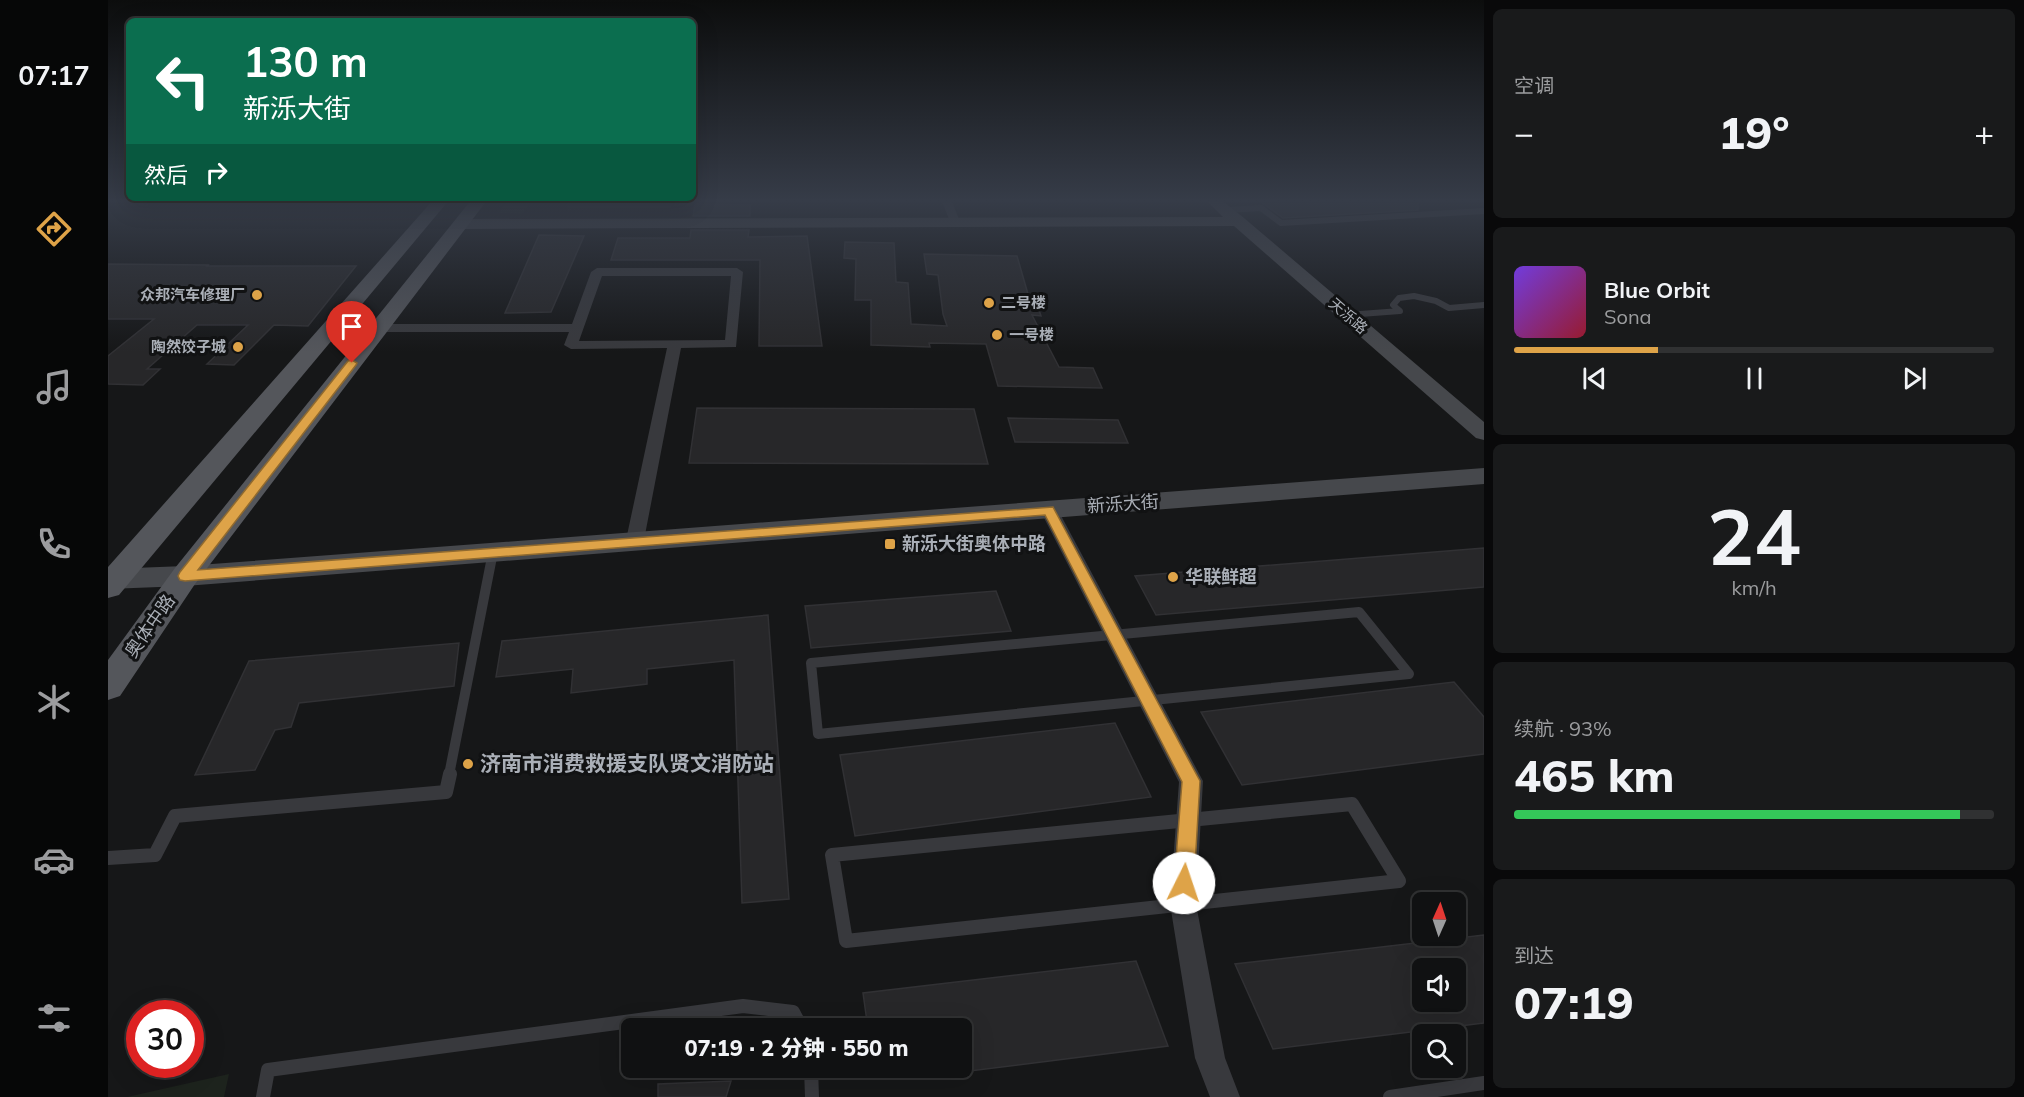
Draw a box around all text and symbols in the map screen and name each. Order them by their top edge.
text: 130 m [243,35,368,88]
icon: left [144,42,222,120]
text: 07:17 [18,58,90,92]
text: 空调 [1514,73,1554,98]
text: 新泺大街 [243,91,351,125]
text: 19° [1718,104,1790,160]
text: − [1514,112,1534,153]
text: + [1974,112,1994,153]
icon: right [200,156,233,189]
text: 然后 [144,161,188,189]
icon: directions [33,208,75,250]
text: Blue Orbit [1604,276,1710,304]
place label: 众邦汽车修理厂 [140,285,245,304]
marker: 众邦汽车修理厂 [250,288,264,302]
place label: 二号楼 [1001,293,1046,312]
street label: 天泺路 [1325,294,1372,338]
marker: 二号楼 [982,296,996,310]
pin [326,301,377,363]
text: Sona [1604,304,1652,329]
icon: arrive [335,310,368,343]
place label: 一号楼 [1009,325,1054,344]
marker: 一号楼 [990,328,1004,342]
place label: 陶然饺子城 [151,337,226,356]
marker: 陶然饺子城 [231,340,245,354]
icon: previous [1578,362,1611,395]
icon: pause [1738,362,1771,395]
icon: next [1898,362,1931,395]
icon: music [33,366,75,408]
text: 24 [1707,487,1801,585]
street label: 新泺大街 [1086,490,1160,517]
icon: phone [33,523,75,565]
place label: 新泺大街奥体中路 [902,532,1046,555]
marker: 新泺大街奥体中路 [883,537,897,551]
place label: 华联鲜超 [1185,565,1257,588]
marker: 华联鲜超 [1166,570,1180,584]
text: km/h [1731,575,1777,600]
street label: 奥体中路 [120,590,180,662]
icon: climate [33,681,75,723]
text: 续航 · 93% [1514,716,1612,741]
text: 465 km [1514,747,1675,803]
place label: 济南市消费救援支队贤文消防站 [480,750,774,776]
marker: 济南市消费救援支队贤文消防站 [461,757,475,771]
icon: car [33,839,75,881]
position arrow [1152,851,1216,915]
north arrow [1412,892,1466,946]
map controls [1412,892,1466,1078]
text: 到达 [1514,943,1554,968]
button: sound [1412,958,1466,1012]
text: 07:19 [1514,974,1634,1030]
icon: filters [33,997,75,1039]
speed limit sign: 30 [126,1000,204,1078]
button: search [1412,1024,1466,1078]
text: 07:19 · 2 分钟 · 550 m [684,1034,909,1062]

